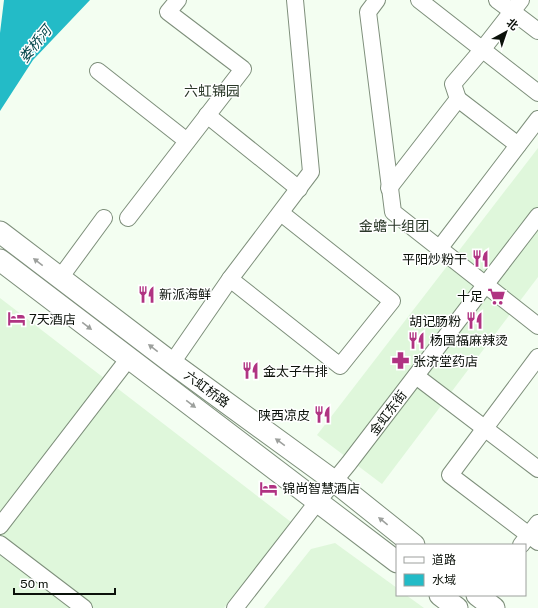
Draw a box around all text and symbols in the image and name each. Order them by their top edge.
north arrow [486,12,526,52]
text: 北 [504,16,520,32]
water label: 娄桥河 [16,20,56,65]
district label: 六虹锦园 [184,83,240,99]
district label: 金蟾十组团 [359,218,429,234]
restaurant icon: 平阳炒粉干 [470,249,490,269]
place label: 平阳炒粉干 [402,252,467,267]
one-way arrow [32,257,43,266]
restaurant icon: 新派海鲜 [136,284,156,304]
supermarket icon: 十足 [486,286,506,306]
place label: 新派海鲜 [159,287,211,302]
place label: 十足 [457,289,483,304]
hotel icon: 7天酒店 [6,309,26,329]
restaurant icon: 胡记肠粉 [464,311,484,331]
place label: 7天酒店 [29,312,76,327]
place label: 胡记肠粉 [409,314,461,329]
one-way arrow [82,322,93,330]
restaurant icon: 杨国福麻辣烫 [407,330,427,350]
place label: 杨国福麻辣烫 [430,333,508,348]
one-way arrow [147,344,158,353]
pharmacy icon: 张济堂药店 [390,351,410,371]
place label: 张济堂药店 [413,354,478,369]
restaurant icon: 金太子牛排 [240,361,260,381]
place label: 金太子牛排 [263,364,328,379]
street label: 六虹桥路 [182,368,232,410]
street label: 金虹东街 [366,388,410,438]
one-way arrow [185,400,196,409]
restaurant icon: 陕西凉皮 [313,405,333,425]
place label: 陕西凉皮 [258,408,310,423]
one-way arrow [275,438,285,446]
hotel icon: 锦尚智慧酒店 [259,478,279,498]
place label: 锦尚智慧酒店 [282,481,360,496]
one-way arrow [378,516,389,525]
legend [396,544,526,596]
text: 道路 [432,553,456,567]
scale bar [14,570,115,596]
text: 水域 [432,573,456,587]
text: 50 m [20,577,48,591]

